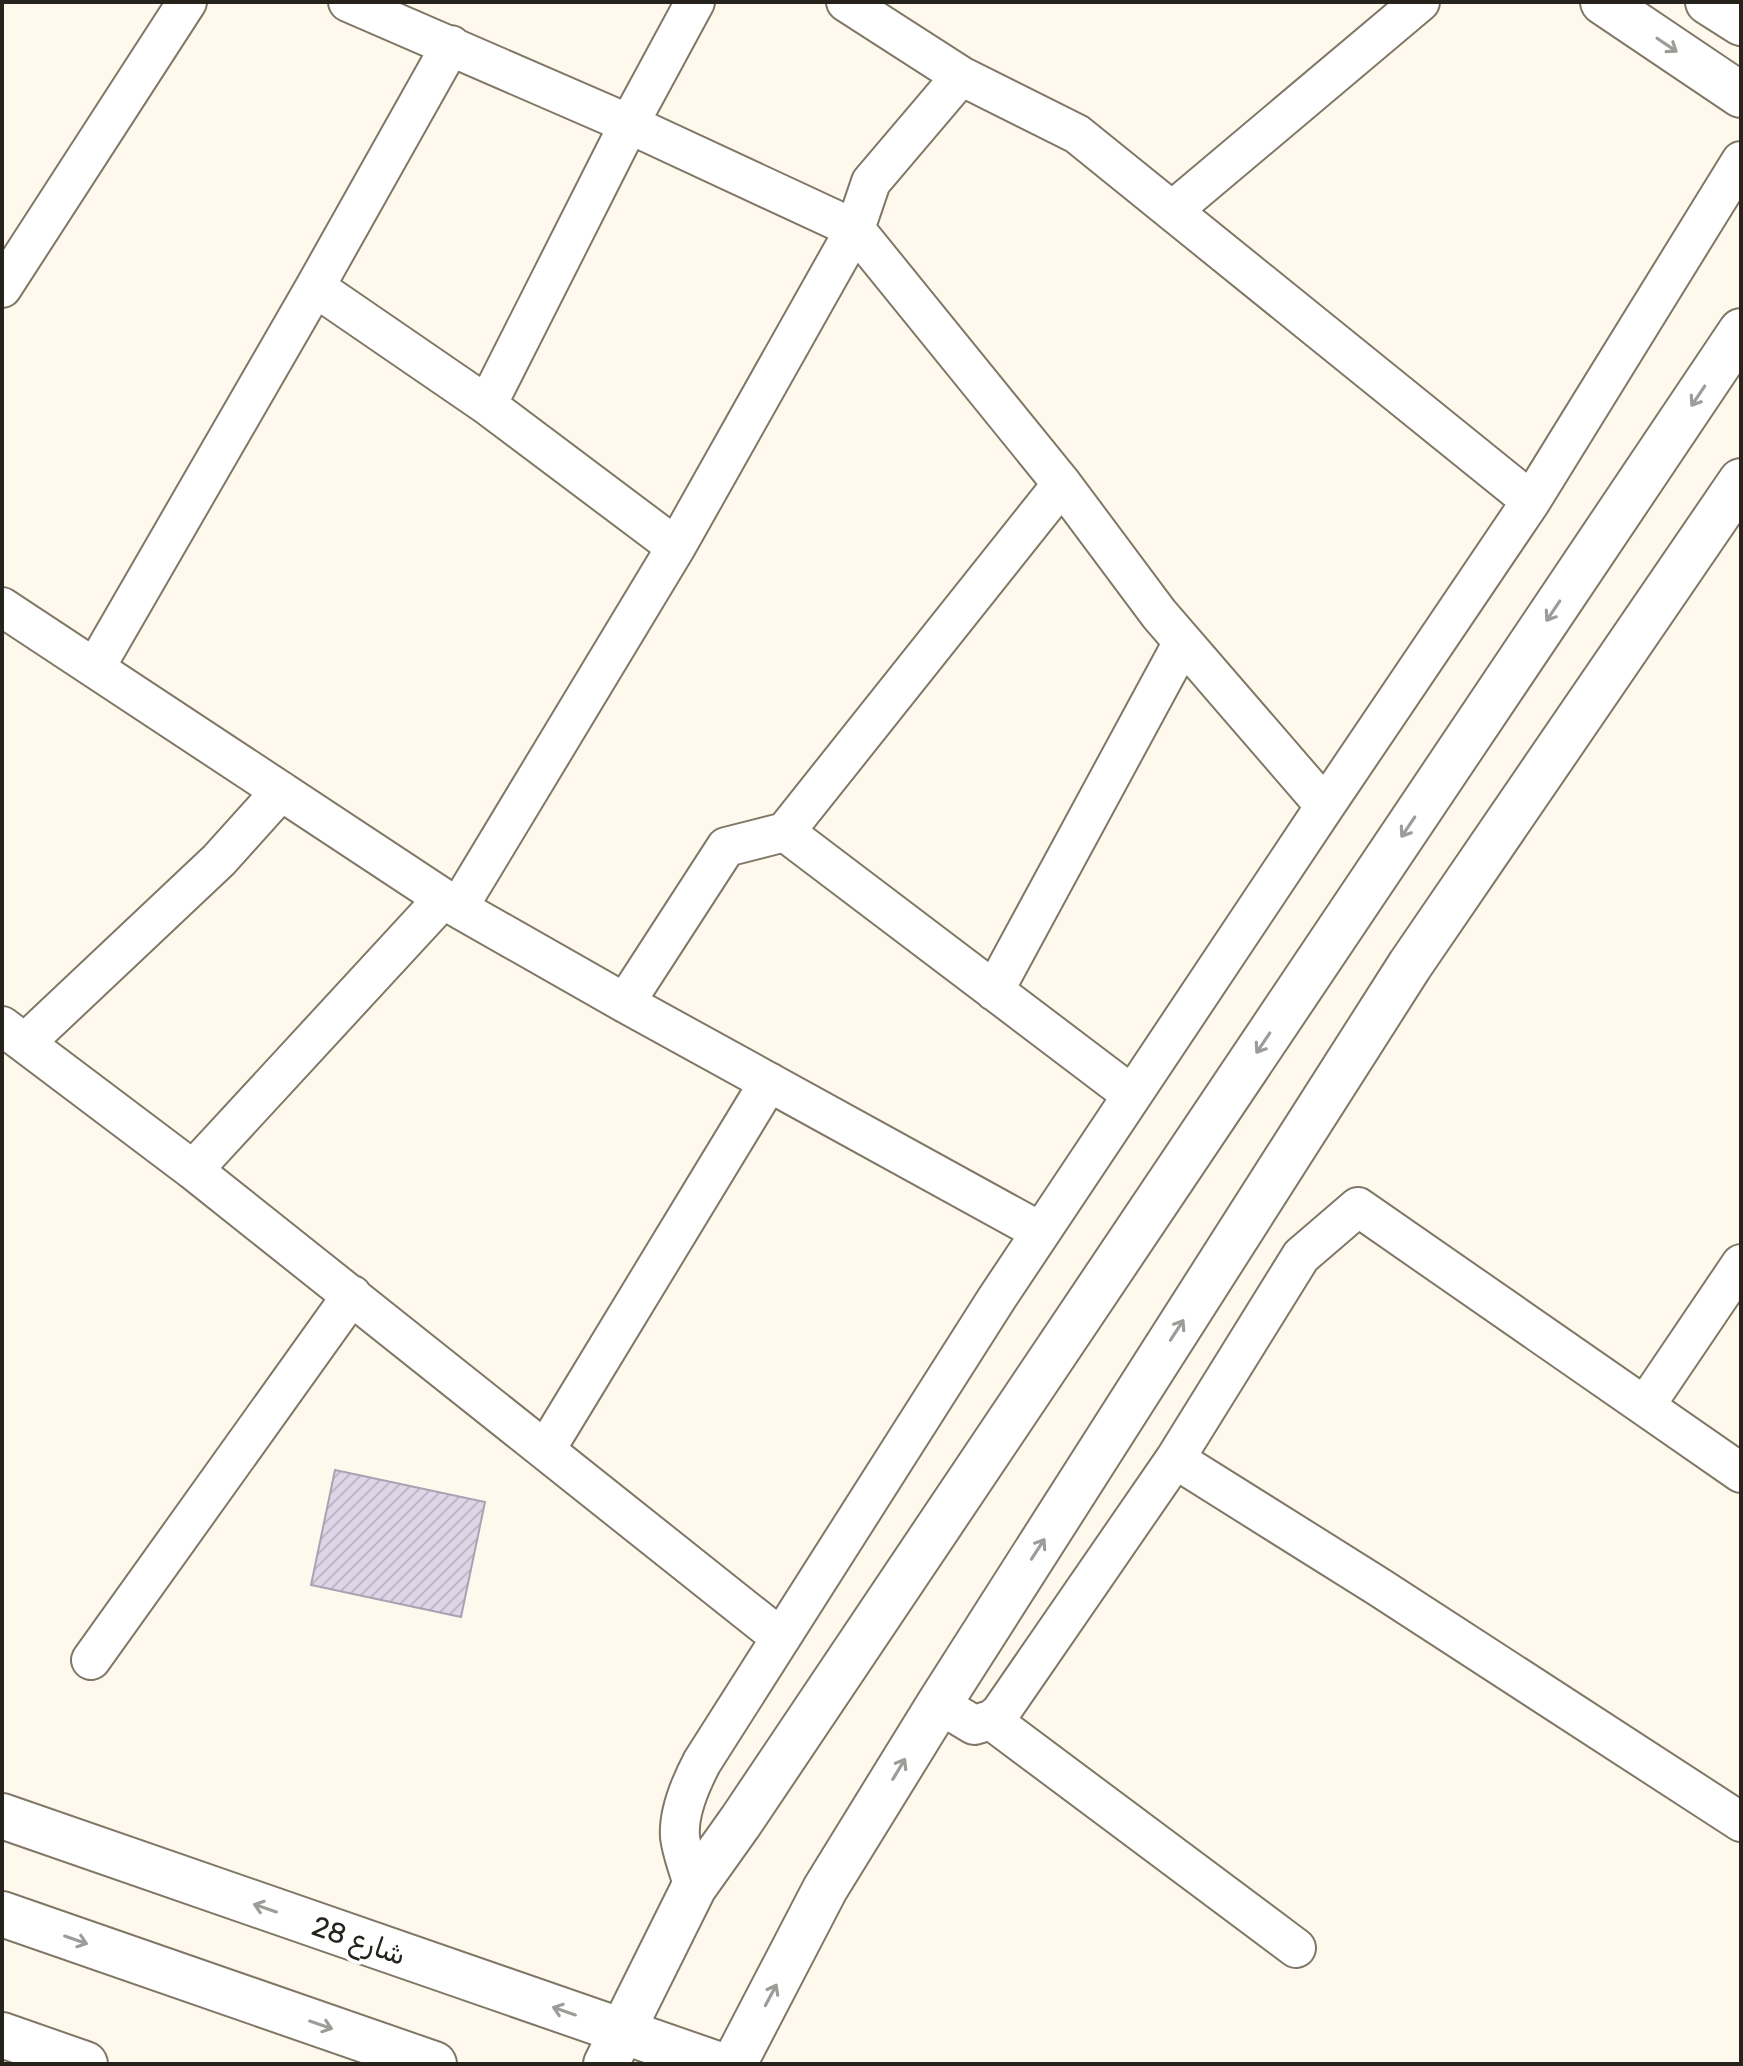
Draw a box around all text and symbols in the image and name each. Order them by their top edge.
one-way arrow [1656,37,1678,54]
one-way arrow [1689,384,1706,406]
one-way arrow [1544,600,1561,622]
one-way arrow [1399,816,1416,838]
one-way arrow [1255,1032,1271,1054]
one-way arrow [1170,1319,1186,1342]
one-way arrow [1030,1538,1046,1561]
one-way arrow [891,1758,907,1781]
one-way arrow [253,1899,278,1914]
street label: شارع 28 [307,1909,410,1975]
one-way arrow [63,1933,88,1948]
one-way arrow [763,1983,779,2007]
one-way arrow [552,2003,577,2018]
one-way arrow [309,2018,334,2033]

